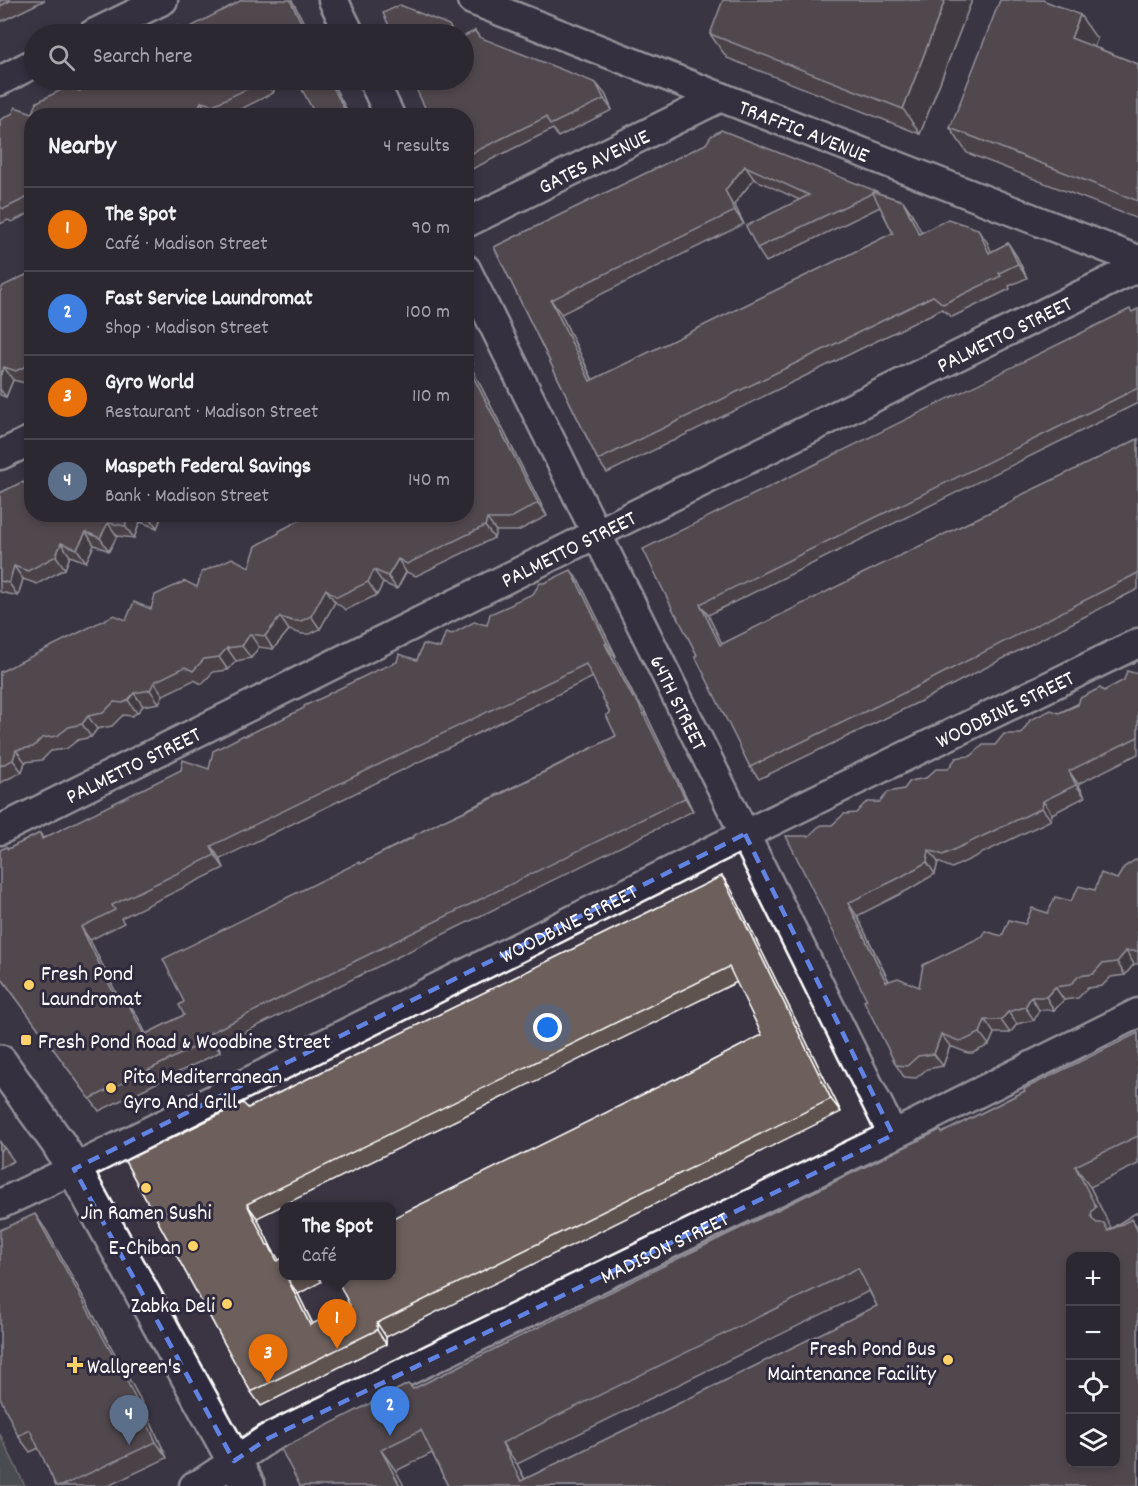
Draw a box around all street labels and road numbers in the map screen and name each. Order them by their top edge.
street label: TRAFFIC AVENUE [733,94,873,173]
street label: GATES AVENUE [534,123,656,204]
street label: PALMETTO STREET [932,290,1078,383]
street label: PALMETTO STREET [497,504,642,598]
street label: 64TH STREET [640,651,713,757]
street label: WOODBINE STREET [931,664,1080,758]
street label: PALMETTO STREET [61,721,207,814]
street label: WOODBINE STREET [495,878,644,973]
street label: MADISON STREET [596,1205,735,1294]

